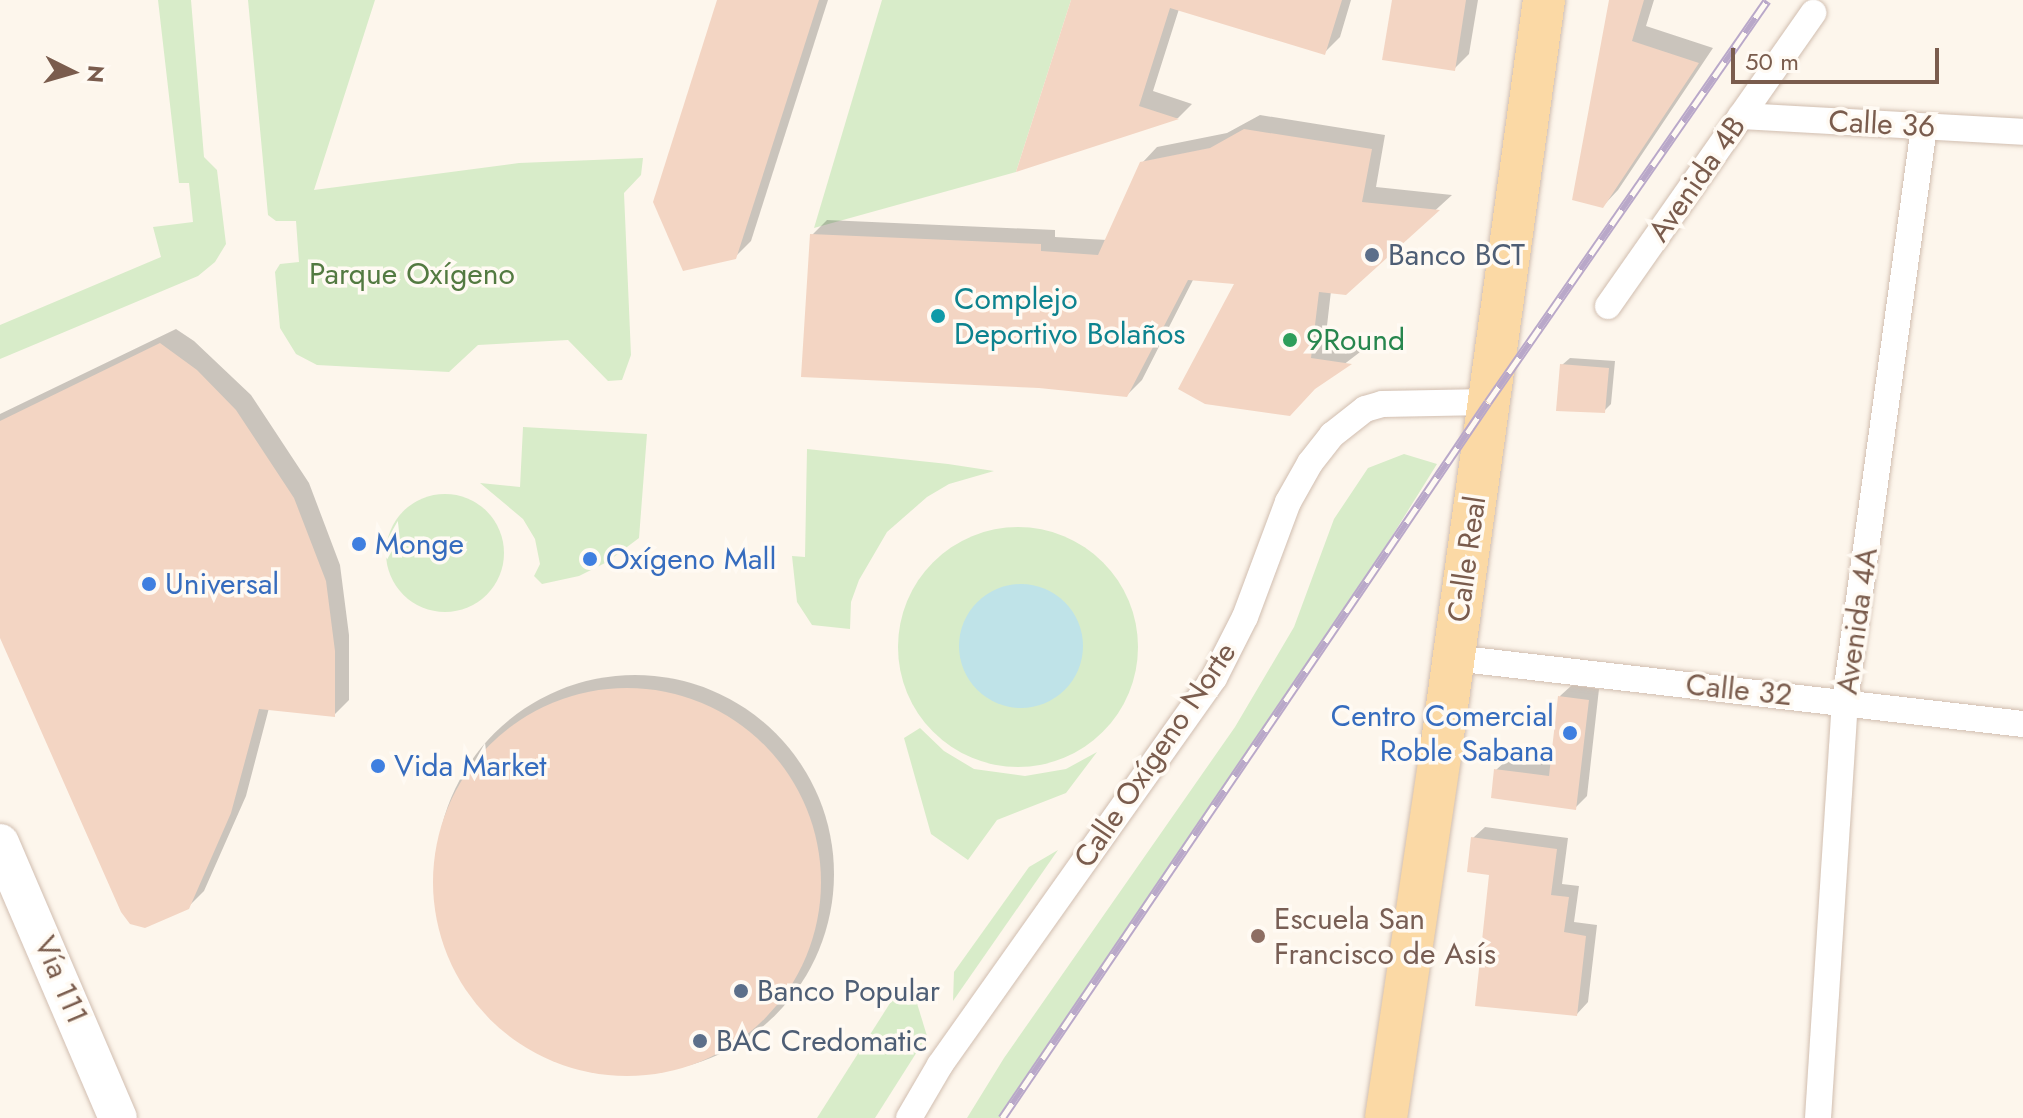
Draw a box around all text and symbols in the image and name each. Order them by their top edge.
north arrow [32,32,112,112]
scale bar [1735,32,1943,82]
text: 50 m [1745,44,1799,79]
text: N [79,64,113,84]
street label: Calle 36 [1828,103,1936,145]
street label: Avenida 4B [1641,109,1753,249]
place label: Banco BCT [1388,237,1525,273]
marker: Banco BCT [1363,246,1381,264]
park label: Parque Oxígeno [309,256,515,292]
place label: Complejo Deportivo Bolaños [954,281,1185,352]
marker: Complejo Deportivo Bolaños [929,307,947,325]
place label: 9Round [1306,322,1405,358]
marker: 9Round [1281,331,1299,349]
street label: Calle Real [1440,494,1494,624]
place label: Monge [375,526,464,562]
marker: Monge [350,535,368,553]
place label: Oxígeno Mall [606,541,776,577]
street label: Avenida 4A [1829,545,1885,697]
marker: Oxígeno Mall [581,550,599,568]
place label: Universal [165,566,279,602]
marker: Universal [140,575,158,593]
street label: Calle Oxígeno Norte [1066,636,1244,874]
street label: Calle 32 [1684,667,1794,713]
place label: Centro Comercial Roble Sabana [1331,698,1554,768]
marker: Centro Comercial Roble Sabana [1561,724,1579,742]
place label: Vida Market [394,748,547,784]
marker: Vida Market [369,757,387,775]
place label: Escuela San Francisco de Asís [1274,901,1496,972]
marker: Escuela San Francisco de Asís [1249,927,1267,945]
street label: Vía 111 [27,931,95,1029]
place label: Banco Popular [757,973,940,1009]
marker: Banco Popular [732,982,750,1000]
place label: BAC Credomatic [716,1023,927,1059]
marker: BAC Credomatic [691,1032,709,1050]

